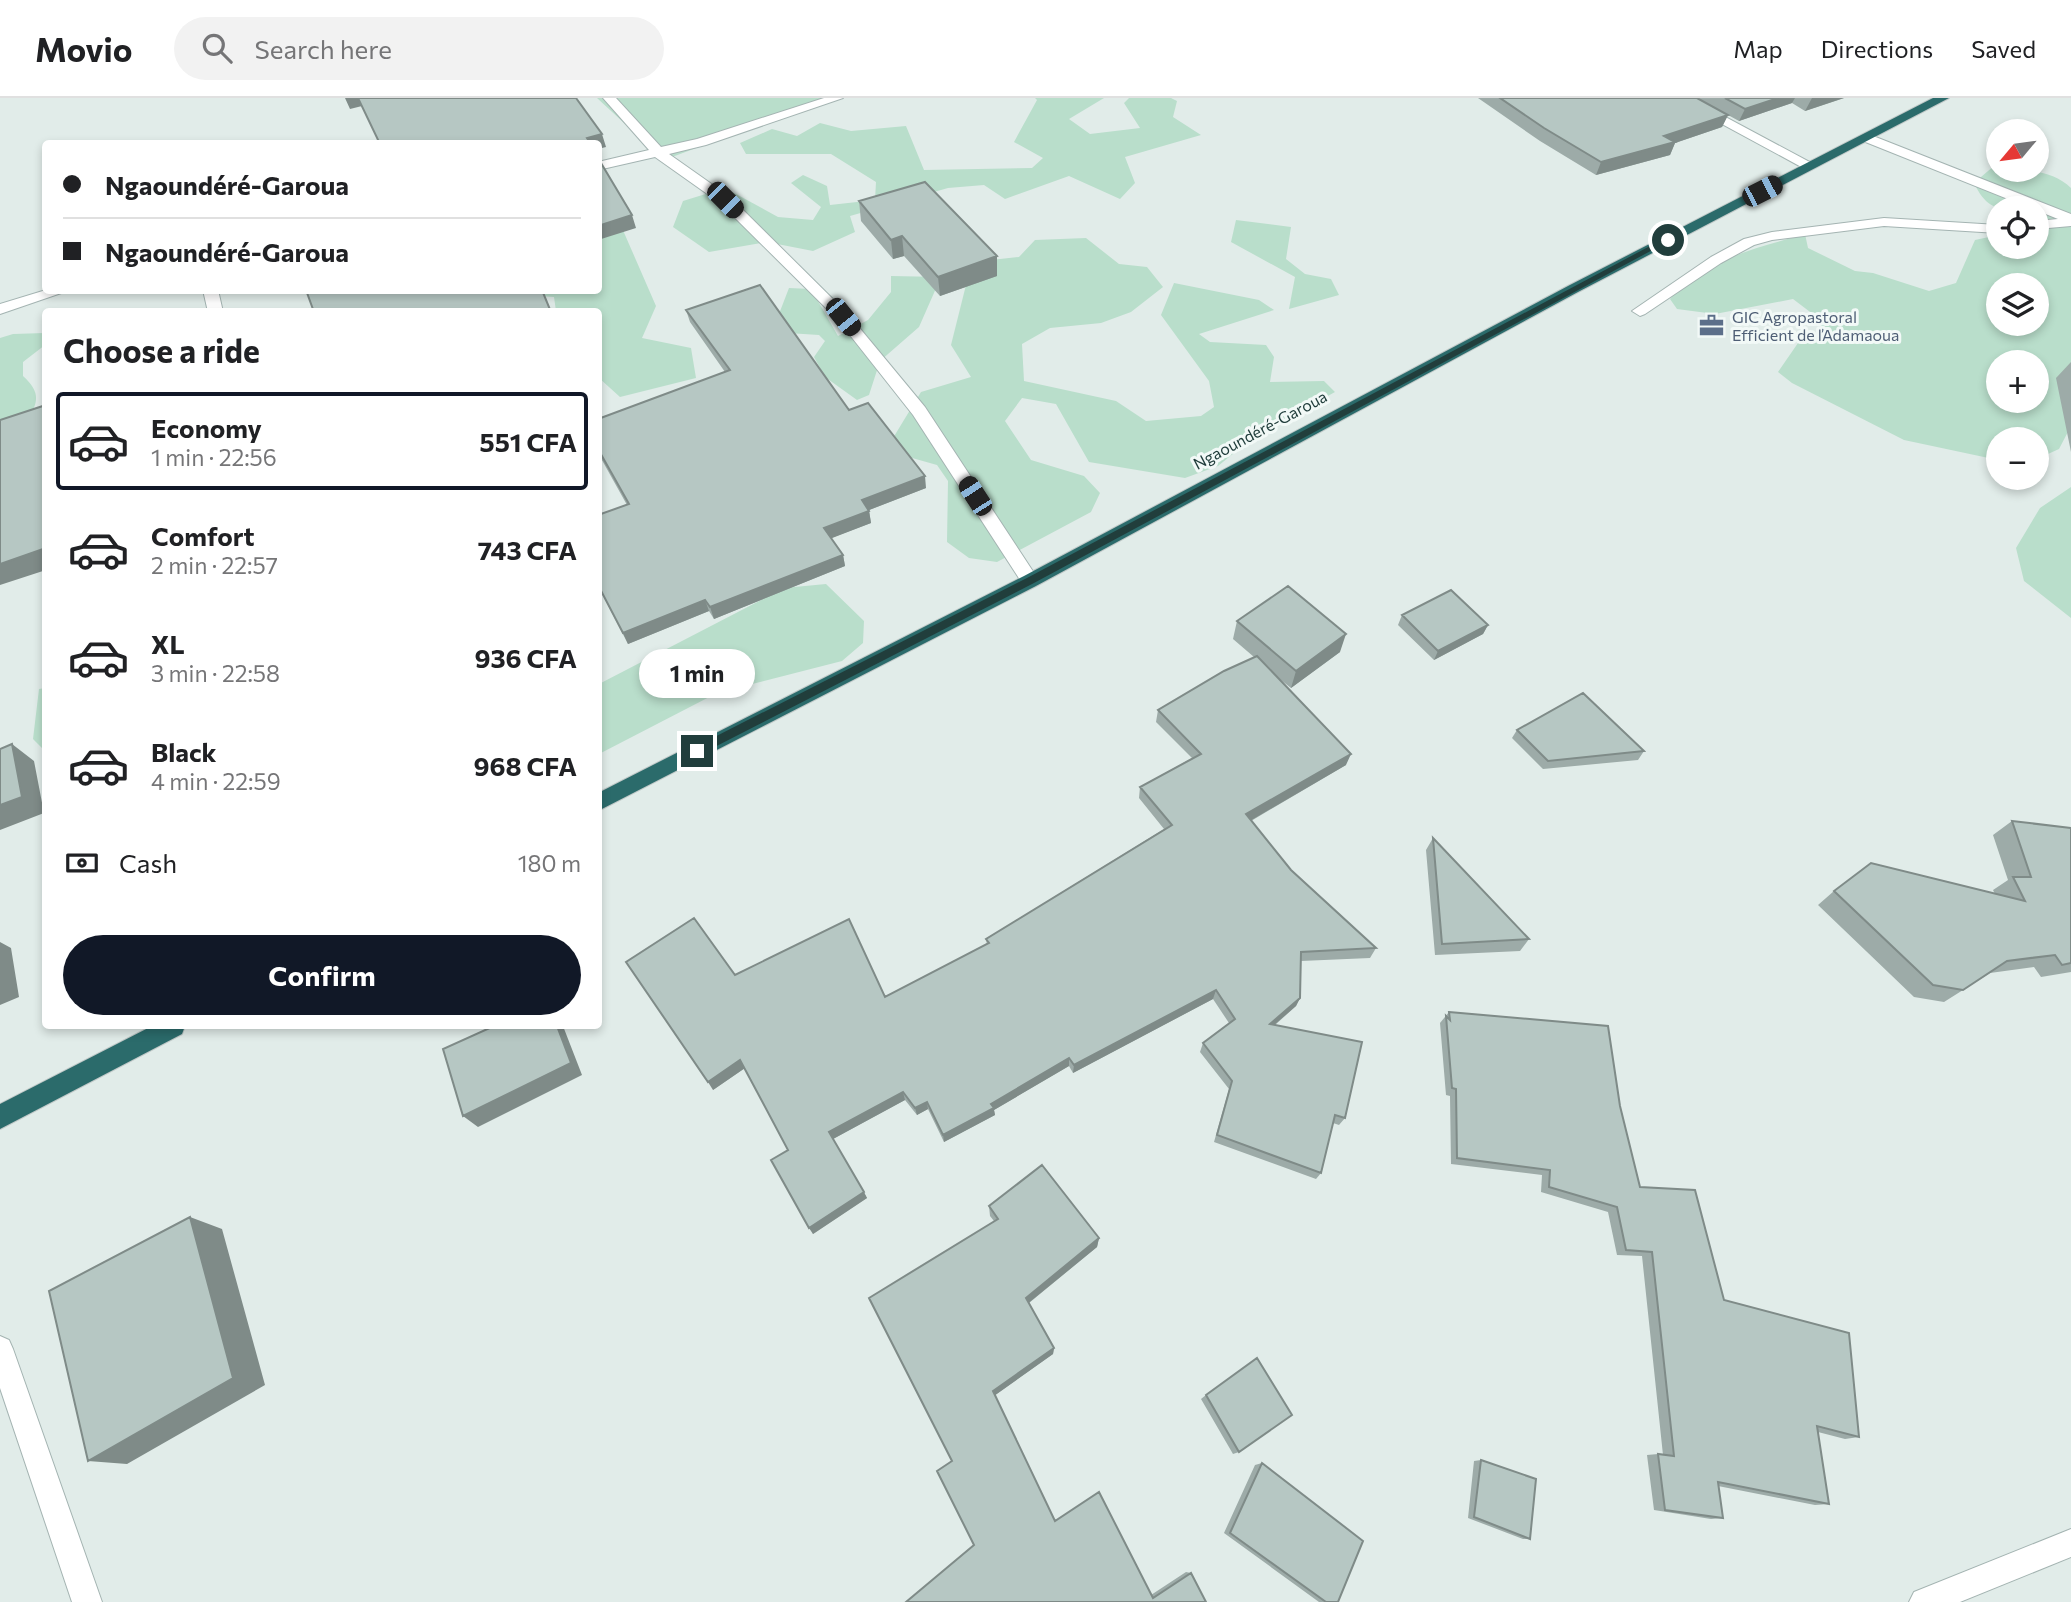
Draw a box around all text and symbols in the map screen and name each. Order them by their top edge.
search box [174,17,664,80]
text: Movio [35,28,132,69]
icon: search [198,29,236,67]
text: Search here [254,33,392,64]
text: Map [1733,34,1783,63]
text: Directions [1821,34,1933,63]
text: Saved [1971,34,2036,63]
north arrow [1986,119,2049,182]
map controls [1986,119,2049,490]
text: Ngaoundéré-Garoua [105,169,349,200]
car [1739,172,1786,210]
car [703,178,748,222]
button: locate [1986,196,2049,259]
route start [1652,224,1684,256]
text: Ngaoundéré-Garoua [105,236,349,267]
button: layers [1986,273,2049,336]
car [822,294,865,340]
place label: GIC Agropastoral Efficient de ľAdamaoua [1732,307,1899,344]
office icon: GIC Agropastoral Efficient de ľAdamaoua [1698,312,1726,340]
text: Choose a ride [63,330,260,370]
button: + [1986,350,2049,413]
street label: Ngaoundéré-Garoua [1190,386,1330,473]
icon: car [67,410,130,473]
text: Economy [151,412,262,443]
text: 551 CFA [480,426,577,457]
button: − [1986,427,2049,490]
text: 1 min · 22:56 [151,443,277,471]
car [955,473,996,519]
icon: car [67,518,130,581]
text: Comfort [151,520,254,551]
text: 743 CFA [478,534,577,565]
text: 2 min · 22:57 [151,551,278,579]
icon: car [67,626,130,689]
text: XL [151,628,185,659]
text: 936 CFA [475,642,577,673]
callout: 1 min [639,650,755,698]
text: 3 min · 22:58 [151,659,280,687]
text: 1 min [670,659,724,687]
icon: car [67,734,130,797]
route end [681,735,713,767]
text: Black [151,736,217,767]
text: 968 CFA [473,750,577,781]
text: 4 min · 22:59 [151,767,281,795]
icon: cash [63,844,101,882]
text: Cash [119,847,177,878]
text: 180 m [518,849,581,877]
button: Confirm [63,935,581,1015]

